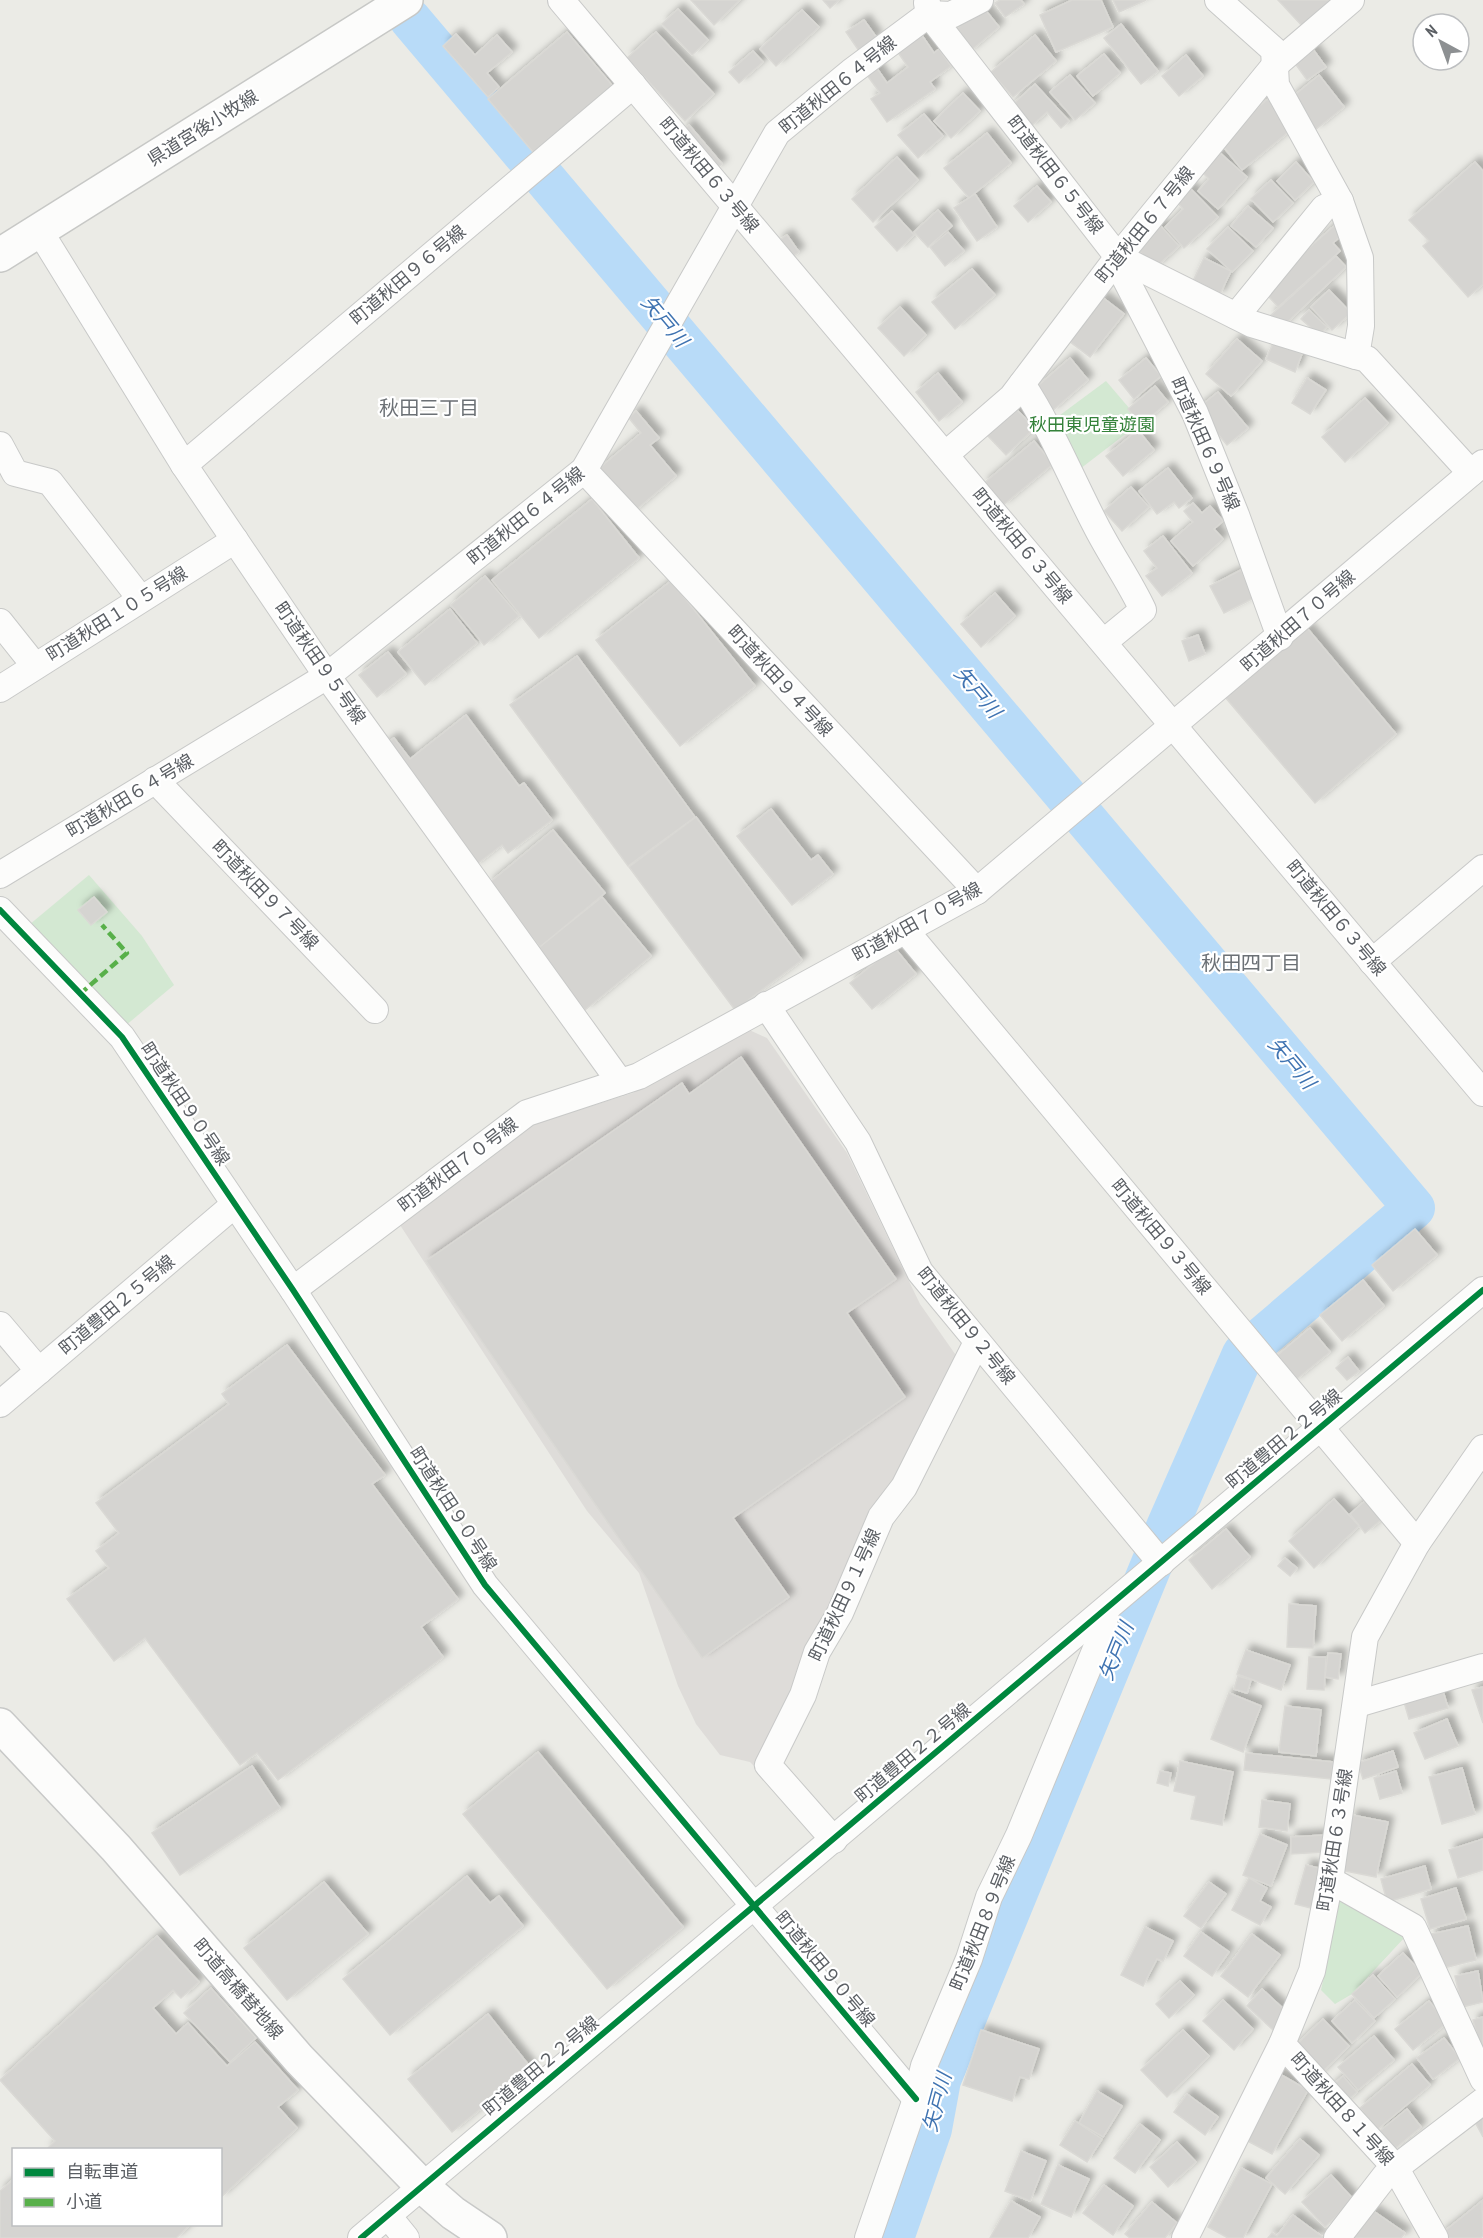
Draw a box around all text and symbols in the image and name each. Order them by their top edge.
north arrow [1411,12,1471,72]
text: N [1421,20,1441,41]
street label: 町道秋田６４号線 [774,30,901,139]
street label: 県道宮後小牧線 [143,84,262,171]
street label: 町道秋田６５号線 [1002,111,1109,239]
street label: 町道秋田６３号線 [654,112,764,237]
street label: 町道秋田６７号線 [1090,161,1199,288]
street label: 町道秋田９６号線 [345,220,470,330]
water label: 矢戸川 [636,290,696,354]
street label: 町道秋田６９号線 [1166,373,1245,514]
district label: 秋田三丁目 [379,395,479,421]
park label: 秋田東児童遊園 [1029,413,1155,436]
street label: 町道秋田６４号線 [462,461,589,570]
street label: 町道秋田６３号線 [967,483,1077,608]
street label: 町道秋田１０５号線 [42,561,192,666]
street label: 町道秋田７０号線 [1236,565,1360,677]
street label: 町道秋田９５号線 [270,597,371,728]
street label: 町道秋田９４号線 [723,620,838,741]
water label: 矢戸川 [949,661,1009,725]
street label: 町道秋田６４号線 [62,749,197,843]
street label: 町道秋田９７号線 [207,835,324,954]
street label: 町道秋田６３号線 [1281,855,1391,980]
street label: 町道秋田７０号線 [848,877,985,967]
district label: 秋田四丁目 [1201,950,1301,976]
water label: 矢戸川 [1263,1032,1323,1096]
street label: 町道秋田９０号線 [136,1038,235,1170]
street label: 町道秋田７０号線 [393,1112,522,1217]
street label: 町道秋田９３号線 [1106,1174,1216,1299]
street label: 町道豊田２５号線 [54,1250,179,1360]
street label: 町道秋田９２号線 [912,1262,1021,1389]
street label: 町道豊田２２号線 [1221,1384,1346,1494]
street label: 町道秋田９０号線 [405,1442,502,1575]
street label: 町道秋田９１号線 [804,1525,885,1665]
water label: 矢戸川 [1093,1616,1140,1684]
street label: 町道豊田２２号線 [850,1698,975,1808]
street label: 町道秋田６３号線 [1312,1767,1357,1913]
street label: 町道秋田８９号線 [945,1852,1020,1994]
street label: 町道秋田９０号線 [770,1906,880,2031]
street label: 町道高橋替地線 [188,1934,288,2044]
street label: 町道豊田２２号線 [478,2011,603,2121]
street label: 町道秋田８１号線 [1286,2047,1399,2170]
water label: 矢戸川 [917,2068,958,2134]
legend [12,2148,222,2226]
text: 自転車道 [66,2160,138,2183]
text: 小道 [66,2190,102,2213]

